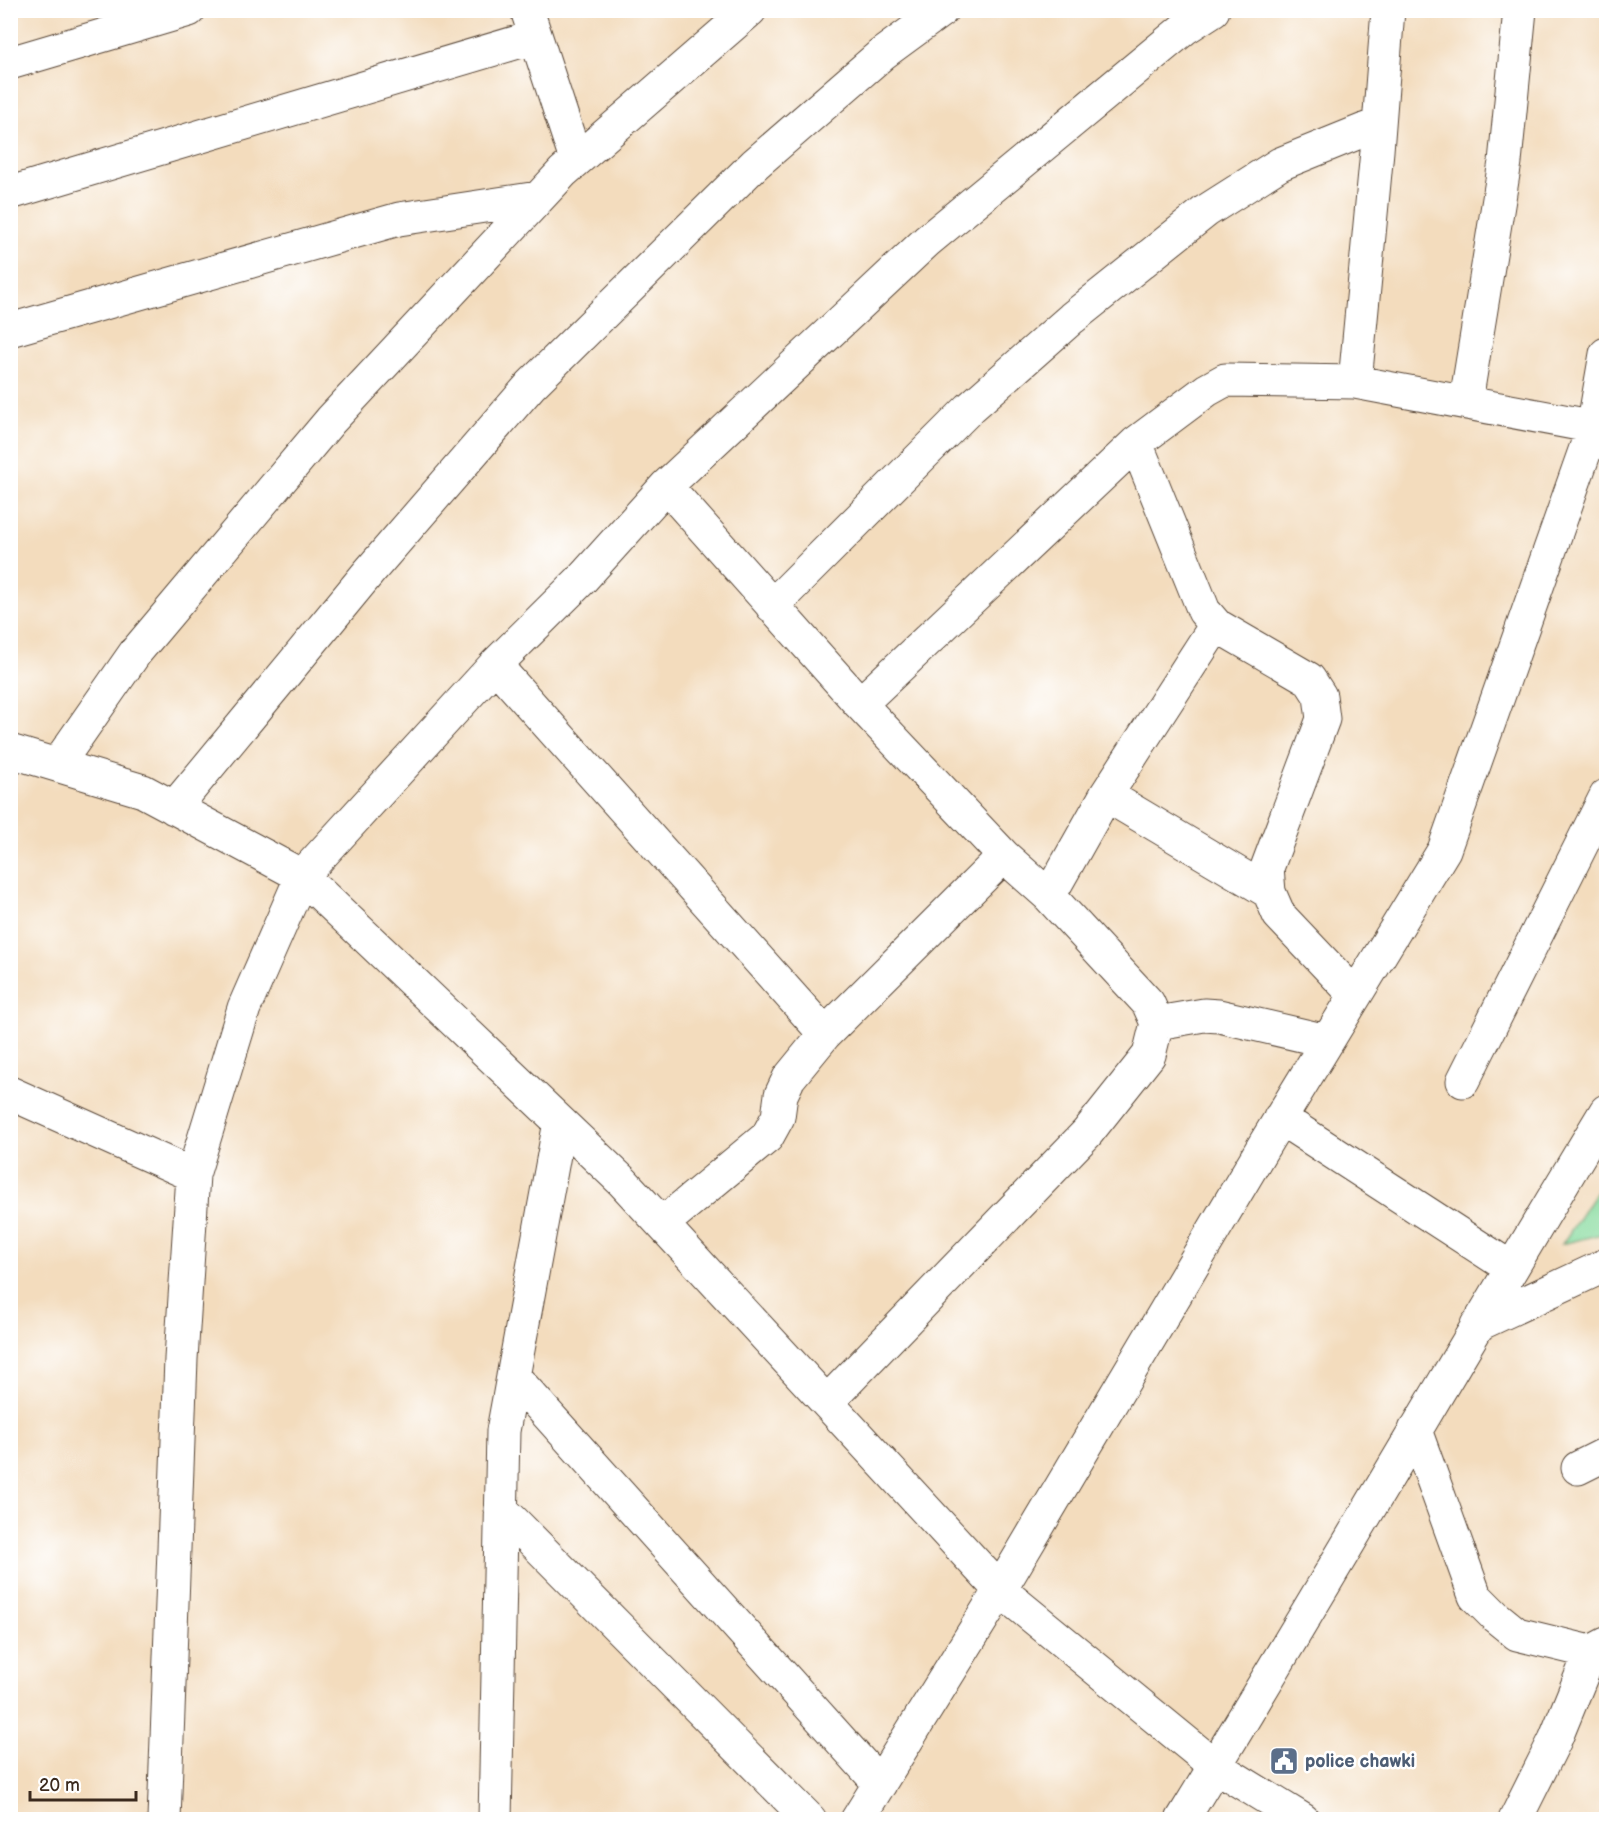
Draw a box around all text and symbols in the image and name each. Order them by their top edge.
public building icon: police chawki [1268,1745,1300,1777]
place label: police chawki [1305,1751,1415,1772]
scale bar [30,1764,136,1802]
text: 20 m [39,1775,80,1796]

